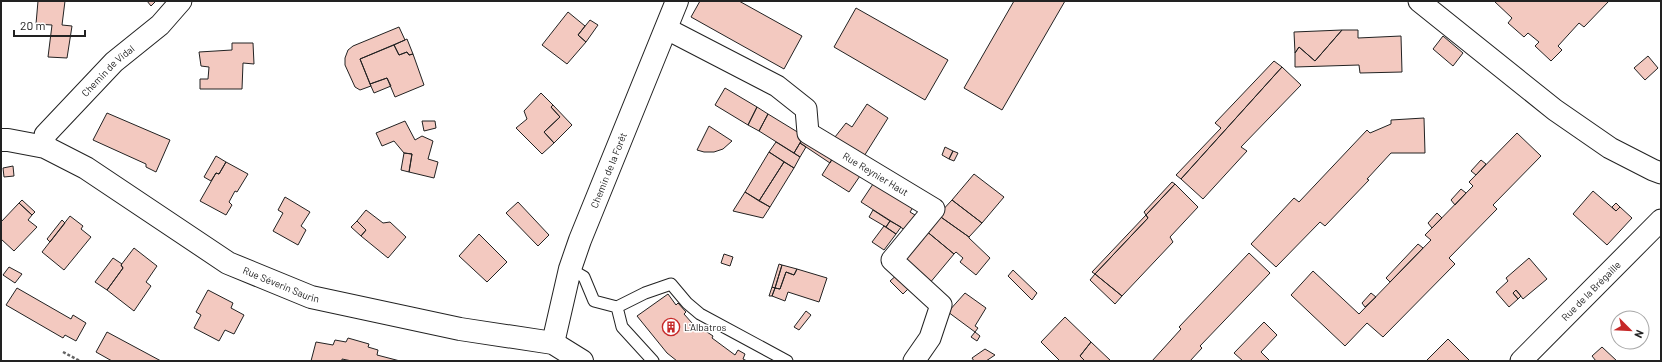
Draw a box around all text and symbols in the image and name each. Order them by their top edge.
scale bar [14,12,85,38]
text: 20 m [20,18,46,32]
street label: Chemin de Vidal [79,42,137,99]
street label: Chemin de la Forêt [588,130,629,210]
street label: Rue Reynier Haut [841,149,911,198]
street label: Rue de la Brégaille [1559,258,1623,323]
street label: Rue Séverin Saurin [241,264,320,305]
north arrow [1610,310,1650,350]
building icon: L'Albatros [661,317,681,337]
place label: L'Albatros [684,321,727,333]
text: N [1632,328,1647,340]

